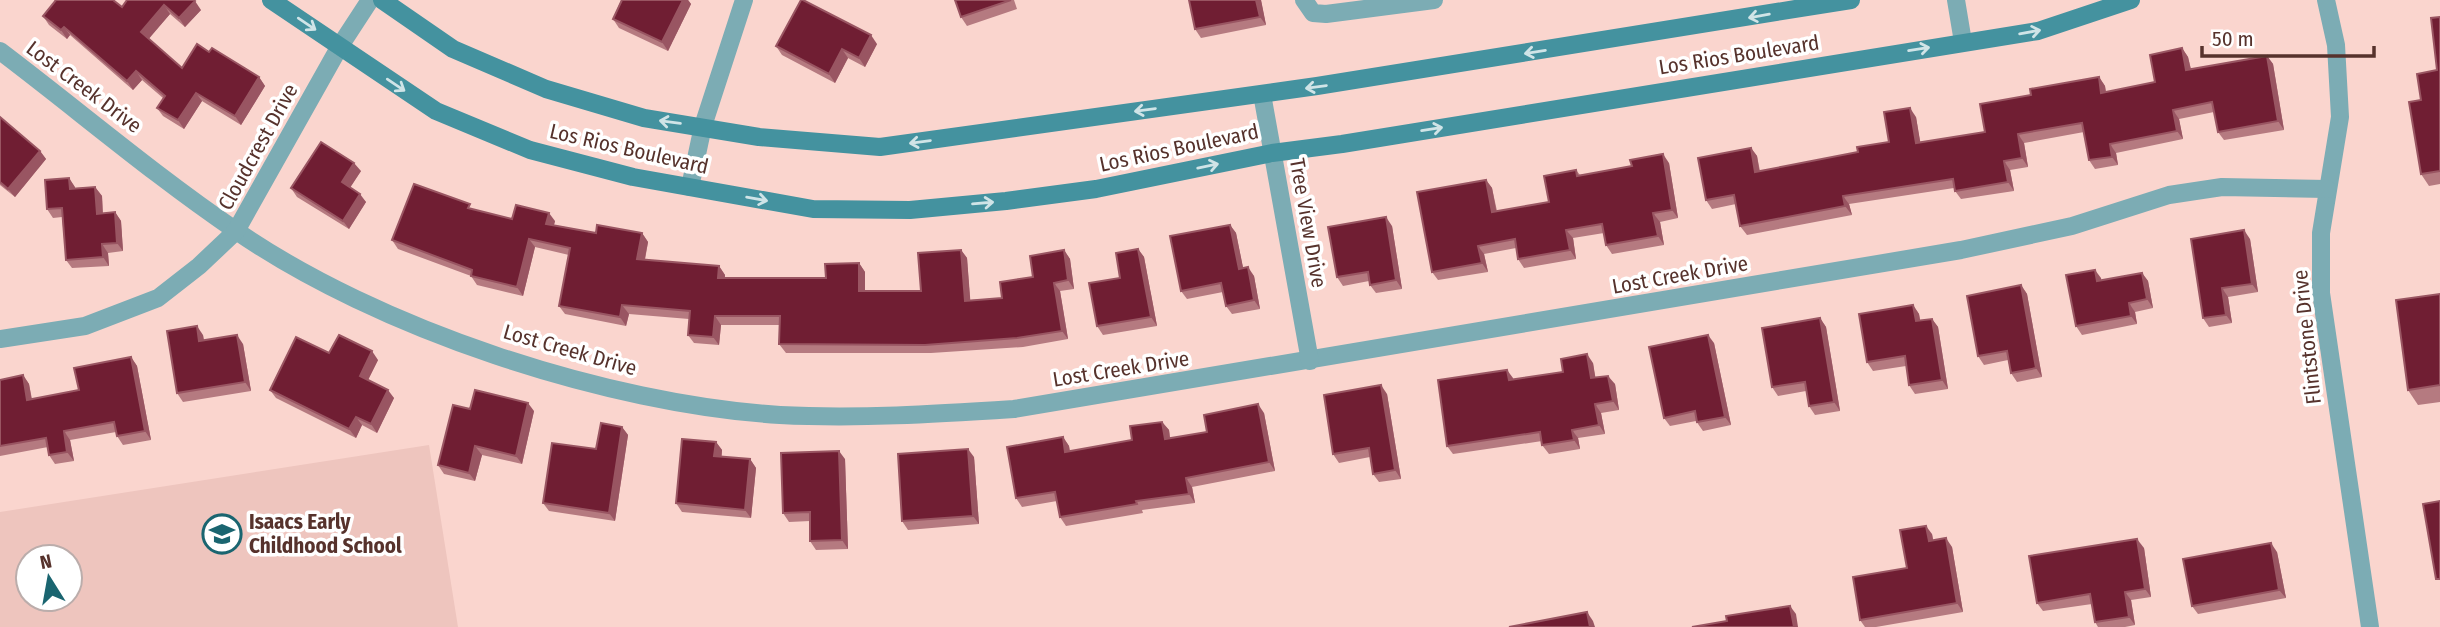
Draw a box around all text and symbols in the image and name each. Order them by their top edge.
one-way arrow [1749,10,1771,23]
scale bar [2202,14,2374,58]
one-way arrow [297,17,316,31]
one-way arrow [2019,25,2041,38]
text: 50 m [2212,26,2254,52]
street label: Los Rios Boulevard [1657,29,1821,81]
street label: Lost Creek Drive [21,35,147,139]
one-way arrow [1907,42,1930,55]
one-way arrow [1524,46,1547,59]
one-way arrow [386,78,406,92]
street label: Cloudcrest Drive [213,79,303,215]
one-way arrow [1305,80,1328,93]
one-way arrow [1135,104,1157,117]
one-way arrow [659,115,682,128]
street label: Los Rios Boulevard [547,118,711,180]
street label: Los Rios Boulevard [1097,118,1261,178]
one-way arrow [1420,122,1443,135]
one-way arrow [909,135,932,148]
street label: Tree View Drive [1284,156,1332,290]
one-way arrow [1196,158,1219,172]
one-way arrow [745,193,768,206]
one-way arrow [972,196,994,209]
street label: Lost Creek Drive [1610,250,1750,300]
street label: Flintstone Drive [2287,268,2327,406]
street label: Lost Creek Drive [500,319,640,381]
street label: Lost Creek Drive [1051,345,1191,393]
place label: Isaacs Early Childhood School [249,509,402,559]
school or university icon: Isaacs Early Childhood School [201,513,243,555]
north arrow [14,543,84,613]
text: N [38,549,54,574]

